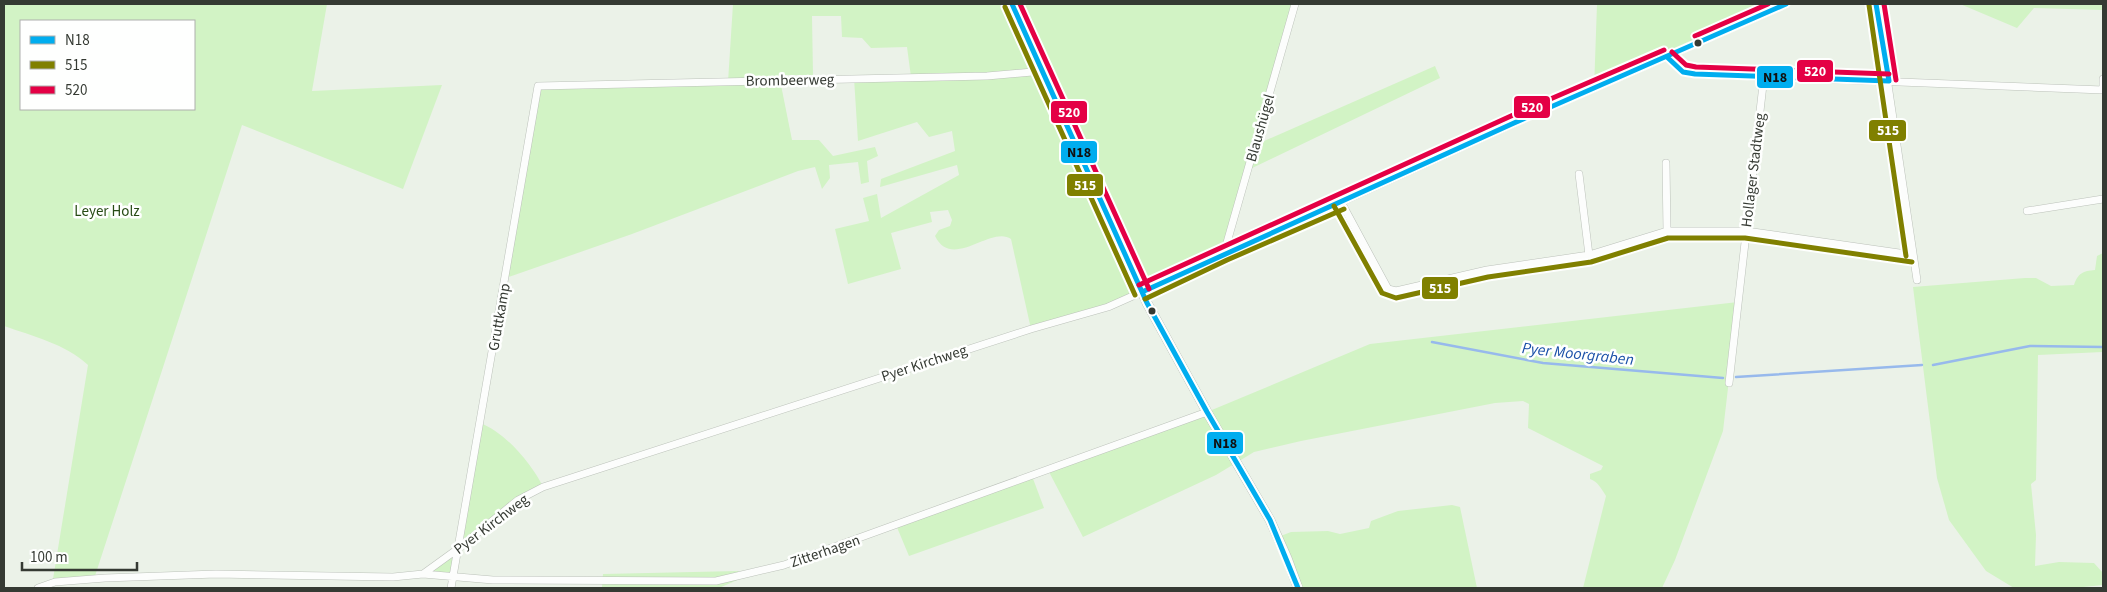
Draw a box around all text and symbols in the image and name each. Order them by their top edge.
legend [20,20,195,110]
text: N18 [65,30,90,51]
unlabelled marker [1693,38,1703,48]
text: 515 [65,55,87,76]
line badge: 520 [1796,59,1834,83]
text: 520 [1804,62,1826,82]
line badge: N18 [1756,65,1794,89]
text: N18 [1763,68,1787,88]
street label: Brombeerweg [745,69,835,92]
text: 520 [65,80,87,101]
street label: Blaushügel [1241,92,1280,164]
line badge: 520 [1513,95,1551,119]
text: 520 [1521,98,1543,118]
line badge: 520 [1050,100,1088,124]
text: 520 [1058,103,1080,123]
street label: Hollager Stadtweg [1736,111,1771,228]
line badge: 515 [1868,119,1907,142]
text: 515 [1877,121,1899,141]
line badge: N18 [1060,140,1098,164]
text: N18 [1067,143,1091,163]
line badge: 515 [1066,173,1104,197]
text: 515 [1074,176,1096,196]
park label: Leyer Holz [74,201,140,222]
line badge: 515 [1421,276,1459,300]
text: 515 [1429,279,1451,299]
street label: Gruttkamp [483,282,516,352]
unlabelled marker [1147,306,1157,316]
water label: Pyer Moorgraben [1521,337,1635,371]
street label: Pyer Kirchweg [879,340,970,387]
line badge: N18 [1206,431,1244,455]
text: N18 [1213,434,1237,454]
street label: Pyer Kirchweg [449,489,534,560]
street label: Zitterhagen [787,530,863,573]
scale bar [22,540,138,572]
text: 100 m [30,547,68,568]

